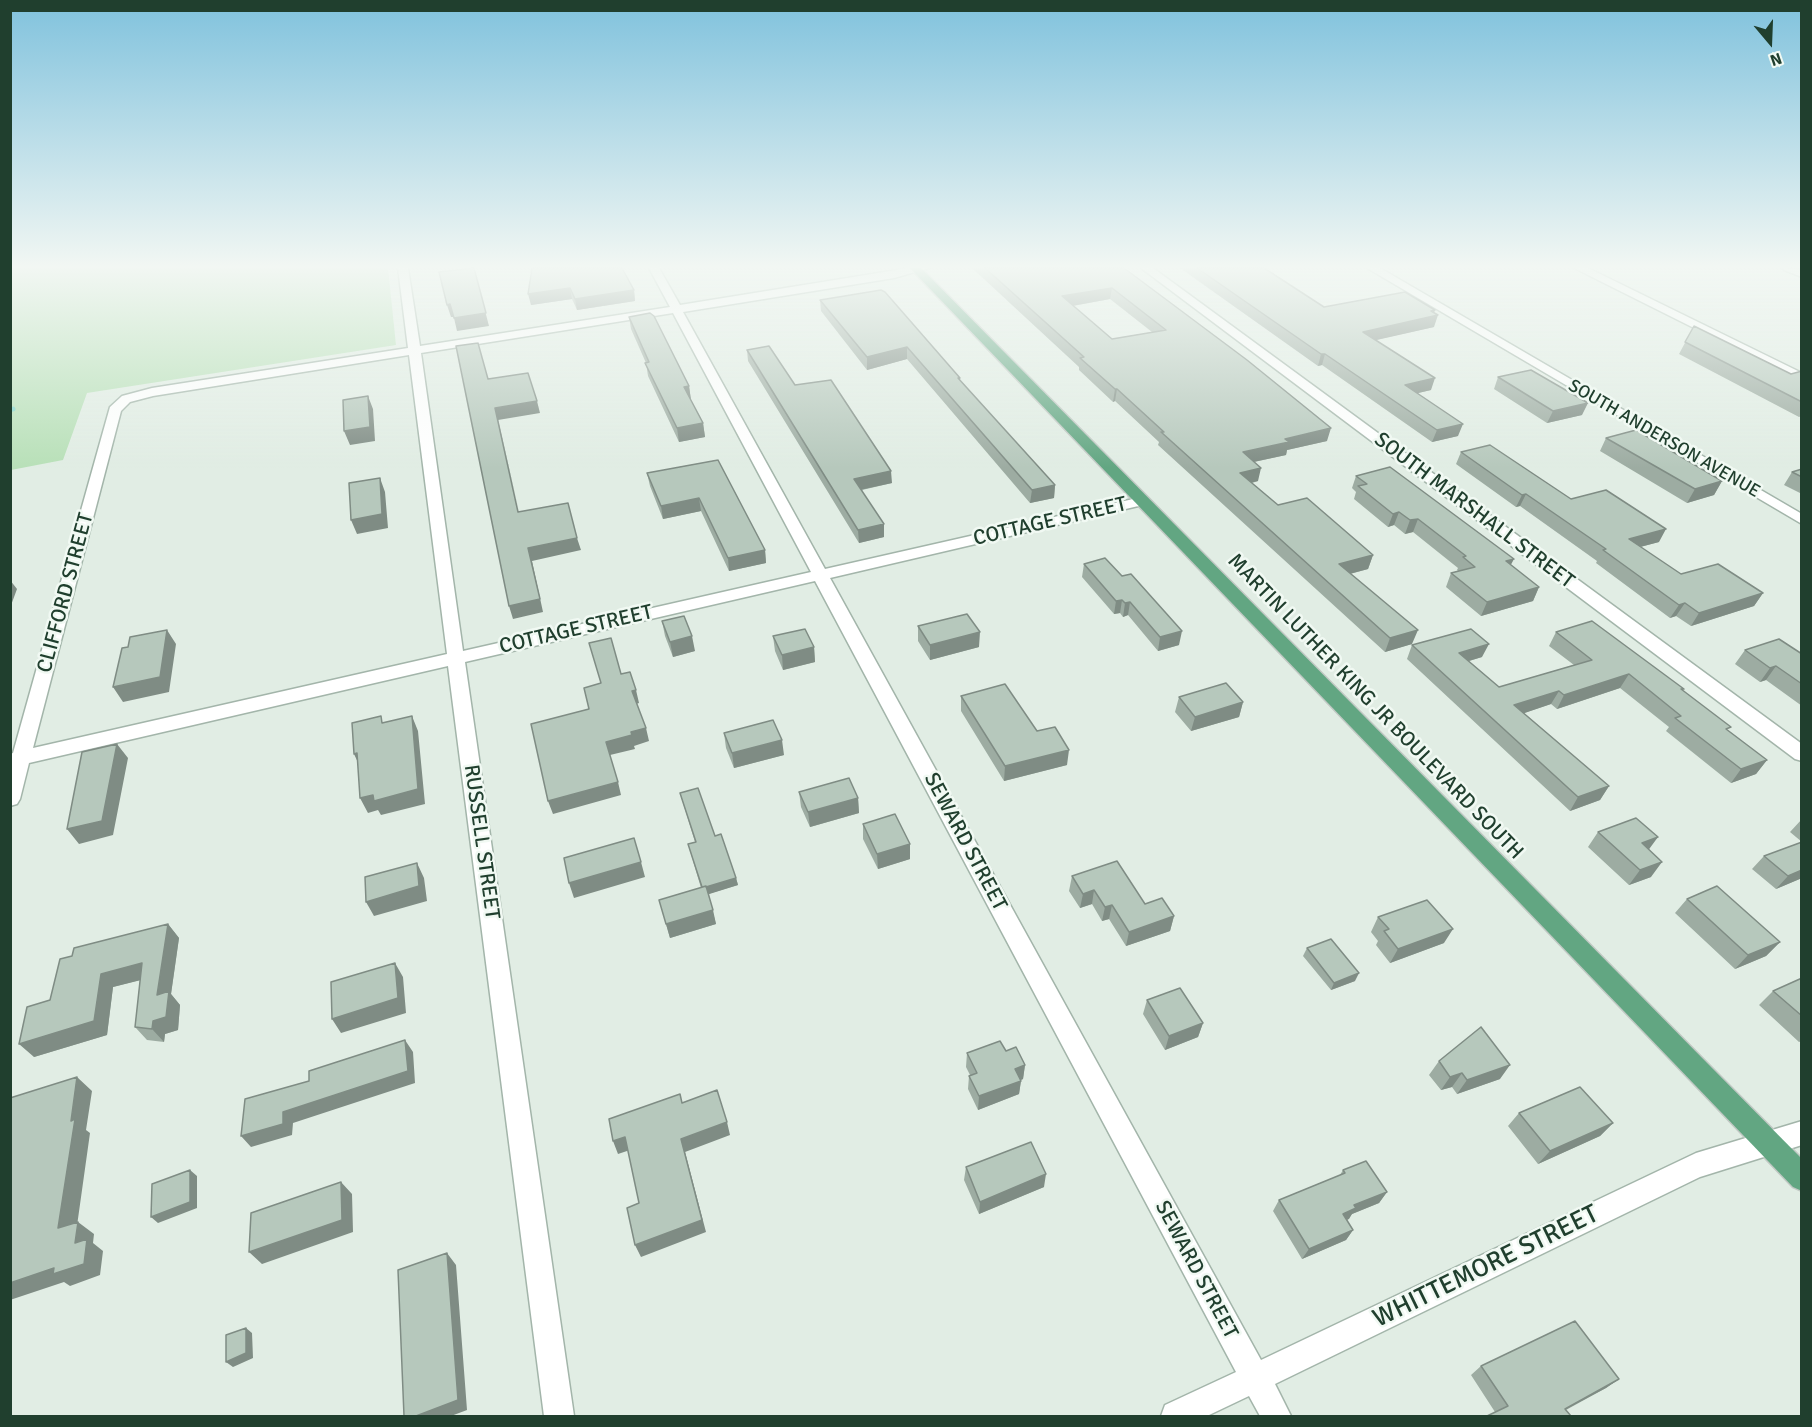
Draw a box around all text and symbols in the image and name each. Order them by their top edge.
north arrow [1740,12,1800,72]
text: N [1767,48,1784,70]
street label: SOUTH ANDERSON AVENUE [1564,375,1764,503]
street label: SOUTH MARSHALL STREET [1369,428,1579,594]
street label: COTTAGE STREET [971,492,1129,552]
street label: CLIFFORD STREET [33,510,99,676]
street label: MARTIN LUTHER KING JR BOULEVARD SOUTH [1222,549,1528,865]
street label: COTTAGE STREET [497,600,655,660]
street label: RUSSELL STREET [458,763,504,921]
street label: SEWARD STREET [918,769,1012,915]
street label: SEWARD STREET [1149,1197,1243,1343]
street label: WHITTEMORE STREET [1368,1199,1604,1335]

